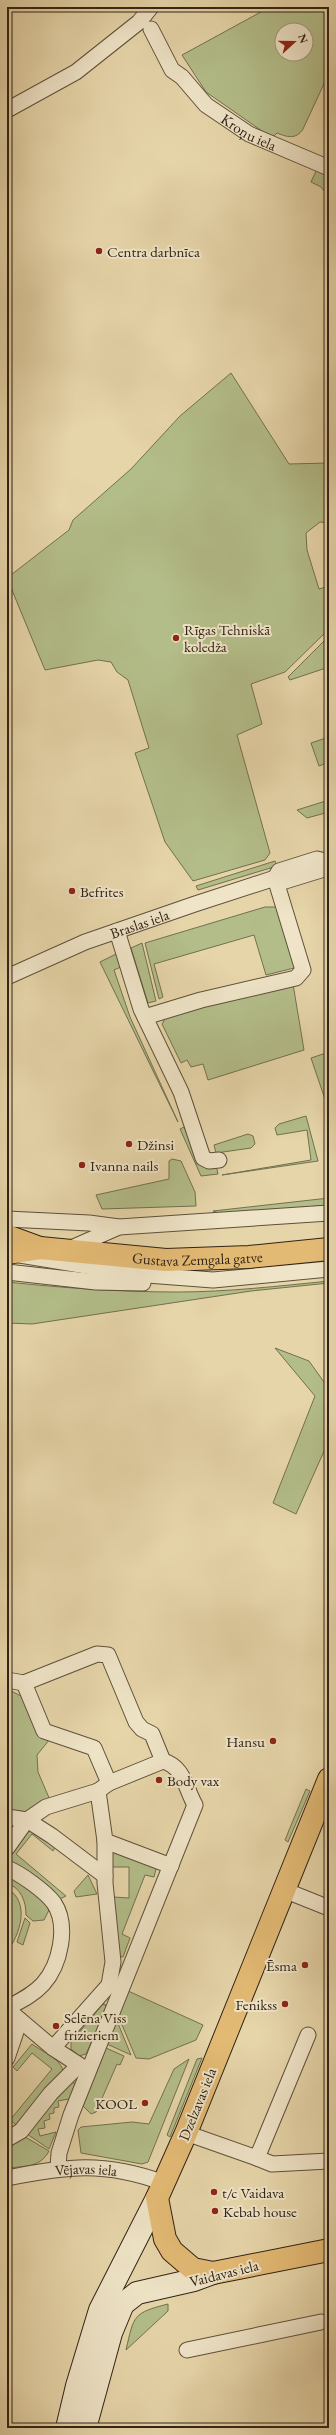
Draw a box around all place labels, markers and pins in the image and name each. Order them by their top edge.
place label: Centra darbnīca [107,242,200,261]
marker: Centra darbnīca [94,246,104,256]
place label: Rīgas Tehniskā koledža [184,620,270,656]
marker: Rīgas Tehniskā koledža [171,633,181,643]
place label: Befrites [80,882,124,901]
marker: Befrites [67,886,77,896]
place label: Džinsi [137,1135,174,1154]
marker: Džinsi [124,1139,134,1149]
place label: Ivanna nails [90,1156,158,1175]
marker: Ivanna nails [77,1160,87,1170]
place label: Hansu [226,1732,265,1751]
marker: Hansu [268,1736,278,1746]
place label: Body vax [167,1771,220,1790]
marker: Body vax [154,1775,164,1785]
place label: Ēsma [266,1956,297,1975]
marker: Ēsma [300,1960,310,1970]
place label: Fenikss [236,1995,277,2014]
marker: Fenikss [280,1999,290,2009]
place label: Selēna Viss frizieriem [64,2008,126,2044]
marker: Selēna Viss frizieriem [51,2021,61,2031]
place label: KOOL [95,2094,137,2113]
marker: KOOL [140,2098,150,2108]
place label: t/c Vaidava [222,2183,284,2202]
marker: t/c Vaidava [209,2187,219,2197]
place label: Kebab house [223,2202,297,2221]
marker: Kebab house [210,2206,220,2216]

